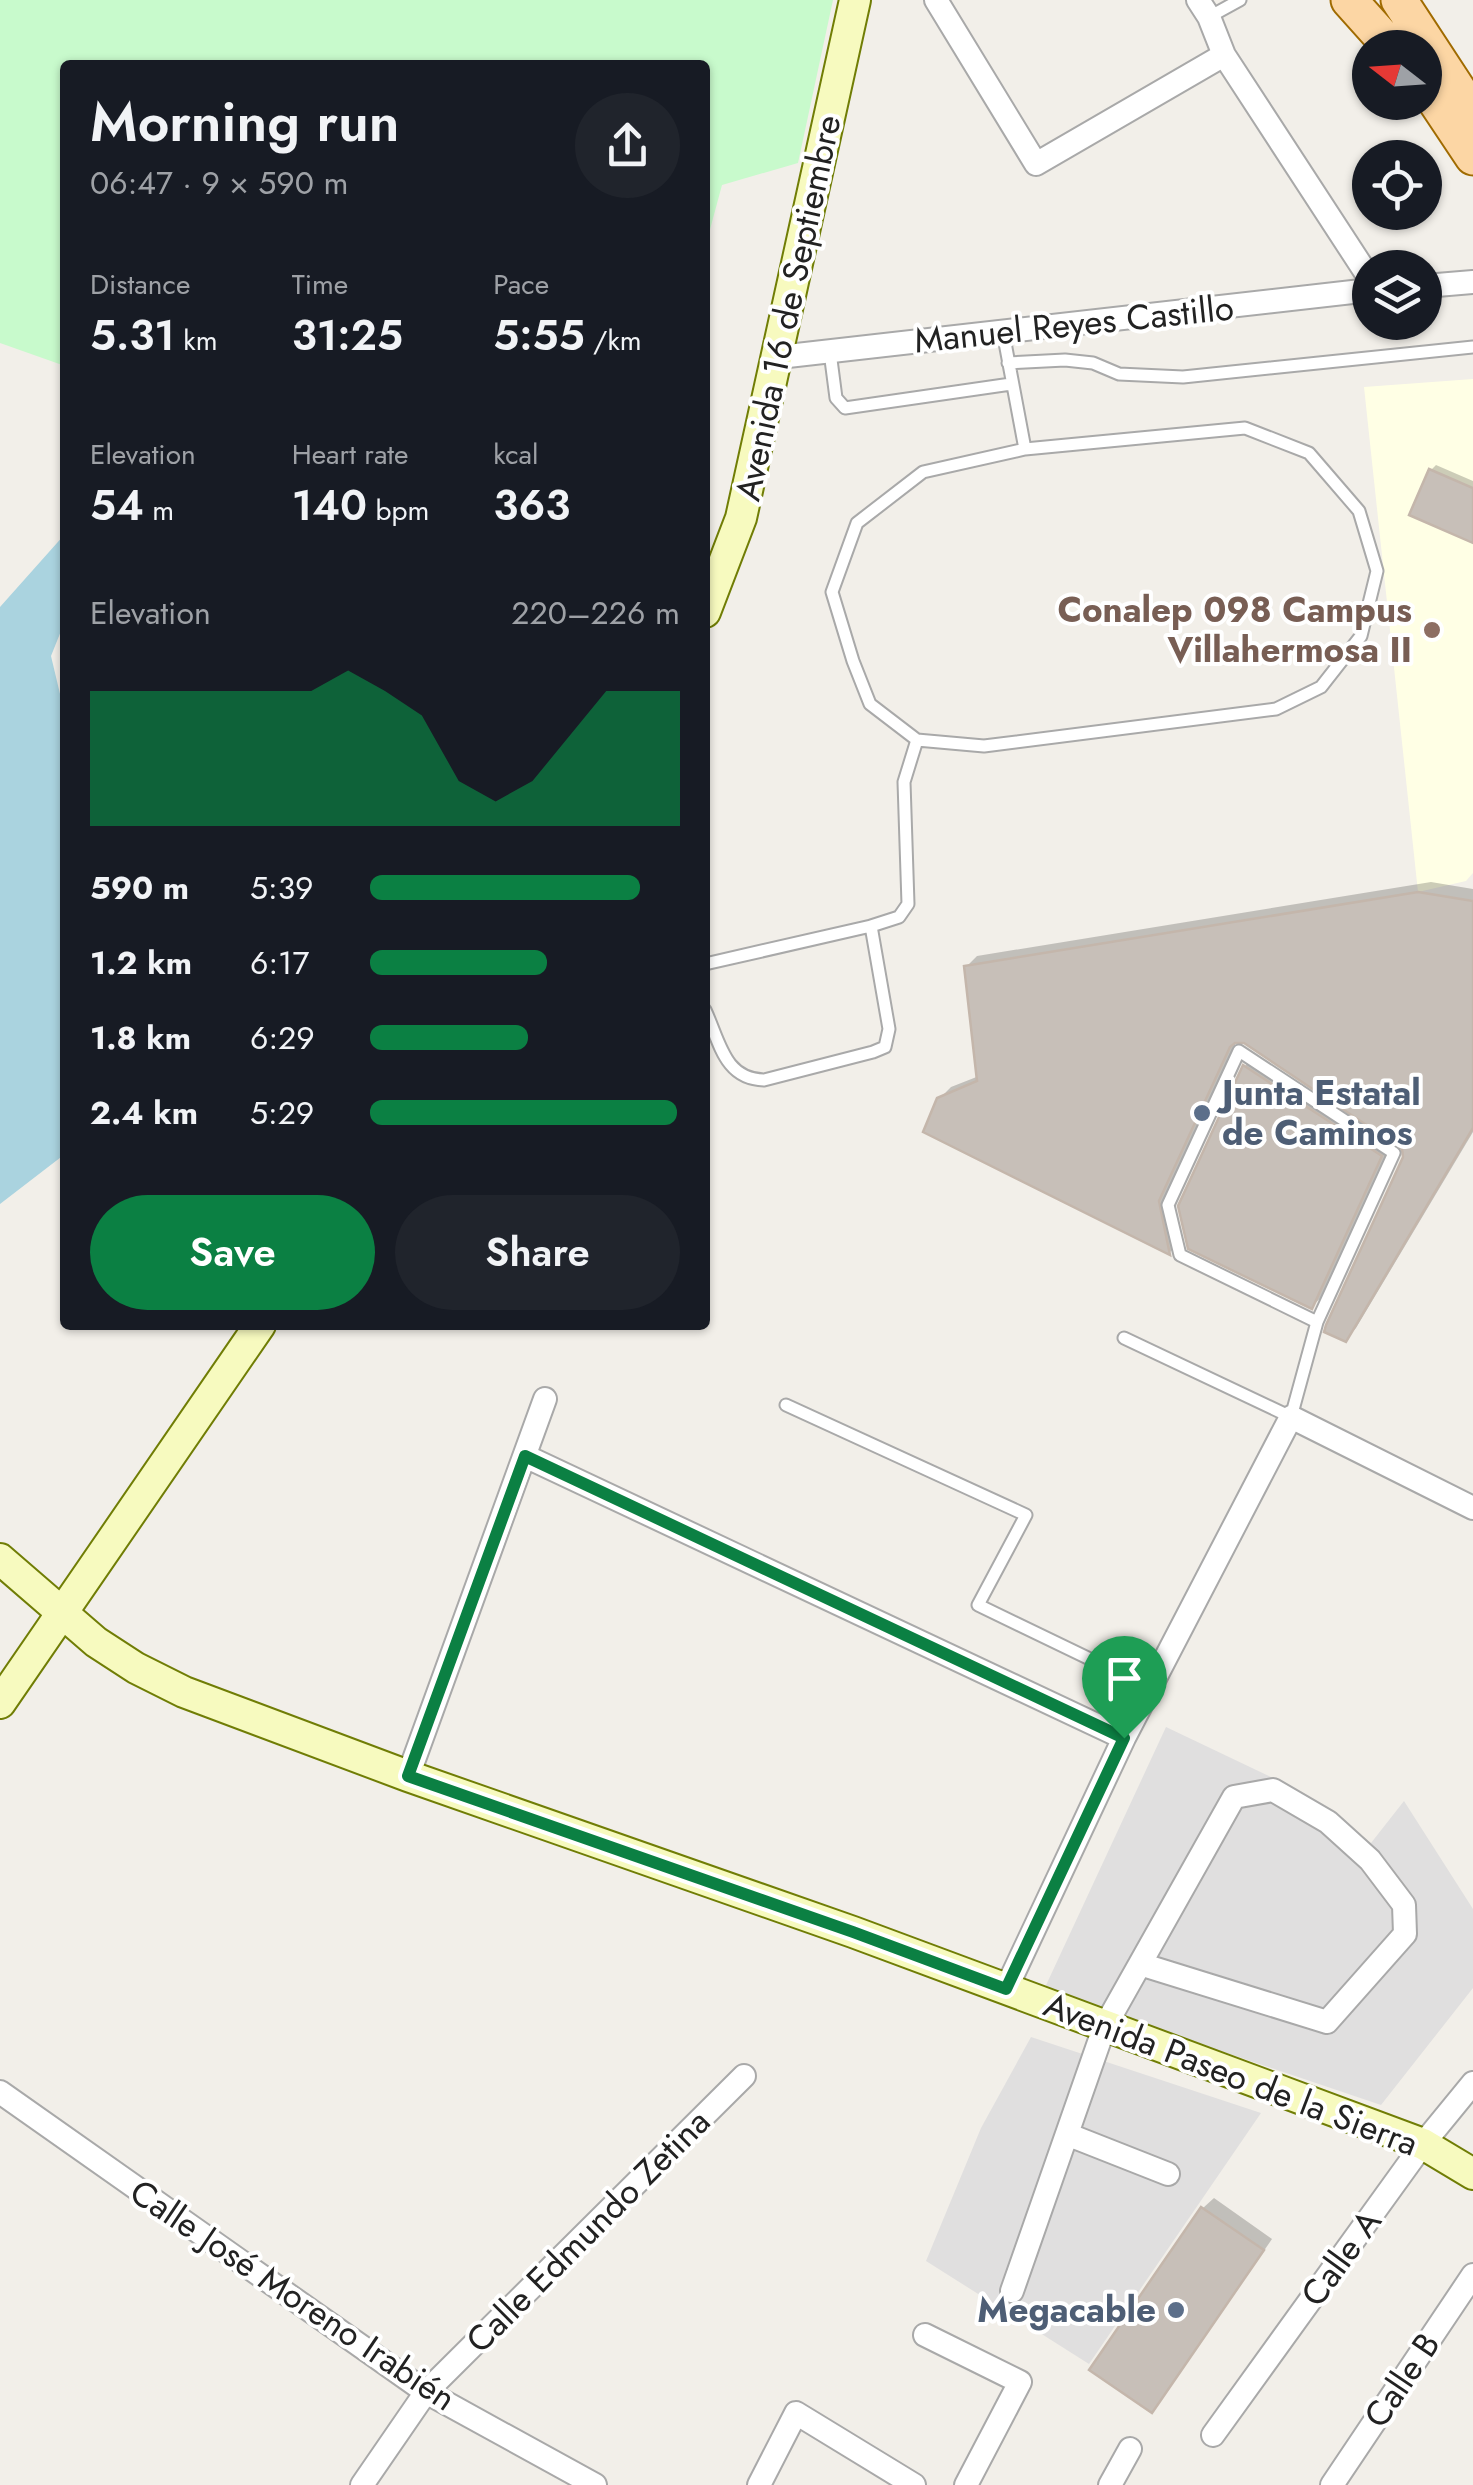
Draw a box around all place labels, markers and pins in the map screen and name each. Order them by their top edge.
place label: Conalep 098 Campus Villahermosa II [1057,585,1412,675]
marker: Conalep 098 Campus Villahermosa II [1421,619,1443,641]
place label: Junta Estatal de Caminos [1216,1068,1421,1158]
marker: Junta Estatal de Caminos [1191,1102,1213,1124]
pin [1082,1636,1167,1739]
place label: Megacable [977,2285,1156,2335]
marker: Megacable [1165,2299,1187,2321]

